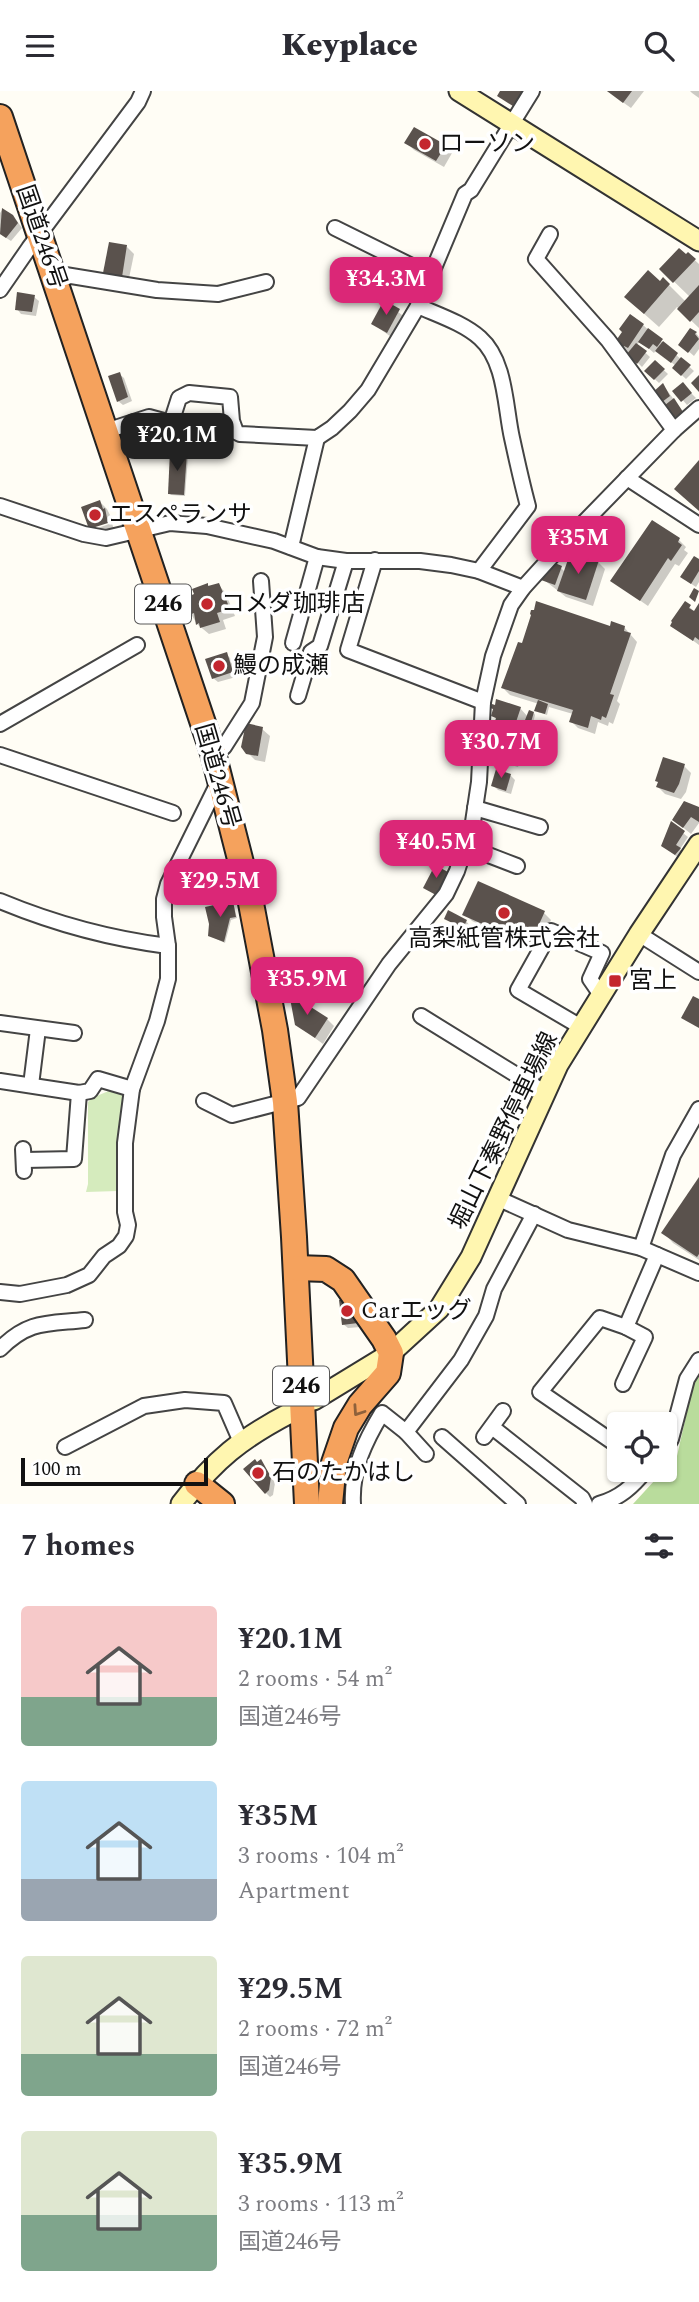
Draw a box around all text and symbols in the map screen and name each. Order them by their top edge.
text: Keyplace [281,21,418,70]
icon: menu [21,27,59,65]
icon: search [640,27,678,65]
place label: ローソン [439,126,535,162]
marker: ローソン [417,136,433,152]
street label: 国道246号 [6,180,76,294]
pin: ¥34.3M [329,257,443,317]
text: ¥34.3M [346,262,426,297]
pin: ¥20.1M [120,413,234,473]
text: ¥20.1M [137,418,217,453]
place label: エスペランサ [109,497,251,533]
marker: エスペランサ [87,507,103,523]
pin: ¥35M [537,517,619,576]
text: ¥35M [547,521,609,556]
road number: 246 [135,585,191,624]
place label: コメダ珈琲店 [221,586,365,622]
marker: コメダ珈琲店 [199,596,215,612]
place label: 鰻の成瀬 [233,648,329,684]
marker: 鰻の成瀬 [211,658,227,674]
street label: 国道246号 [185,719,249,833]
pin: ¥30.7M [444,721,558,780]
text: ¥30.7M [461,725,541,760]
pin: ¥40.5M [379,821,493,880]
text: ¥40.5M [396,825,476,860]
pin: ¥29.5M [163,859,277,919]
text: ¥29.5M [180,864,260,899]
marker: 高梨紙管株式会社 [496,905,512,921]
place label: 高梨紙管株式会社 [408,921,600,957]
pin: ¥35.9M [250,957,364,1017]
text: ¥35.9M [267,962,347,997]
place label: 宮上 [629,963,677,999]
marker: 宮上 [607,973,623,989]
street label: 堀山下秦野停車場線 [440,1026,568,1236]
place label: Carエッグ [361,1293,472,1329]
marker: Carエッグ [339,1303,355,1319]
road number: 246 [273,1367,329,1405]
one-way arrow [354,1403,366,1416]
map controls [607,1412,677,1482]
button: locate [607,1412,677,1482]
scale bar [21,1455,208,1487]
text: 100 m [32,1455,82,1484]
place label: 石のたかはし [272,1455,415,1491]
marker: 石のたかはし [250,1465,266,1481]
text: 7 homes [21,1523,135,1569]
icon: filters [640,1527,678,1565]
text: ¥20.1M [238,1616,343,1662]
icon: home [77,1634,161,1718]
text: 2 rooms · 54 m² [238,1662,392,1697]
text: 国道246号 [238,1700,342,1735]
text: ¥35M [238,1793,318,1839]
icon: home [77,1809,161,1893]
text: 3 rooms · 104 m² [238,1839,404,1874]
text: Apartment [238,1874,350,1909]
text: ¥29.5M [238,1966,343,2012]
icon: home [77,1984,161,2068]
text: 2 rooms · 72 m² [238,2012,392,2047]
text: 国道246号 [238,2050,342,2085]
text: ¥35.9M [238,2141,343,2187]
icon: home [77,2159,161,2243]
text: 3 rooms · 113 m² [238,2187,404,2222]
text: 国道246号 [238,2225,342,2260]

